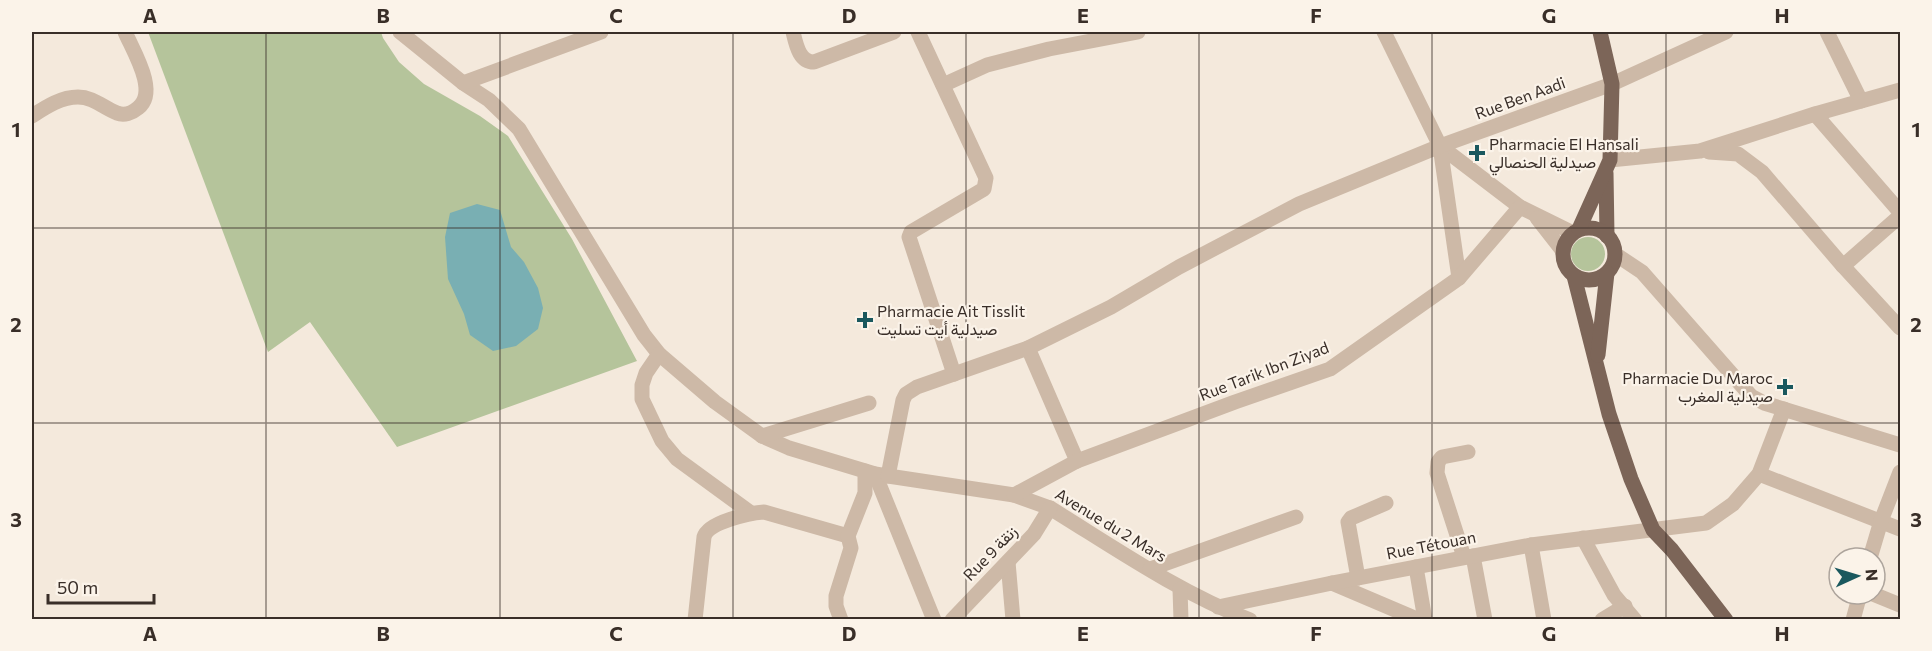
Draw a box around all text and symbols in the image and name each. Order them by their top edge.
text: A [143,3,157,27]
text: B [376,3,390,27]
text: C [609,3,623,27]
text: D [842,3,856,27]
text: E [1077,3,1089,27]
text: F [1310,3,1322,27]
text: G [1542,3,1556,27]
text: H [1775,3,1790,27]
street label: Rue Ben Aadi [1472,72,1568,123]
text: 1 [11,117,21,141]
text: 1 [1911,117,1921,141]
place label: Pharmacie El Hansali صيدلية الحنصالي [1489,134,1639,176]
marker: Pharmacie El Hansali صيدلية الحنصالي [1470,146,1484,160]
place label: Pharmacie Ait Tisslit صيدلية أيت تسليت [877,301,1026,339]
text: 2 [10,312,22,336]
text: 2 [1910,312,1922,336]
marker: Pharmacie Ait Tisslit صيدلية أيت تسليت [858,313,872,327]
street label: Rue Tarik Ibn Ziyad [1196,337,1331,404]
place label: Pharmacie Du Maroc صيدلية المغرب [1622,368,1773,407]
marker: Pharmacie Du Maroc صيدلية المغرب [1778,380,1792,394]
street label: Avenue du 2 Mars [1052,484,1170,565]
text: 3 [10,507,22,531]
text: 3 [1910,507,1922,531]
street label: Rue 9 زنقة [959,521,1022,585]
street label: Rue Tétouan [1384,527,1477,563]
north arrow [1827,546,1887,606]
scale bar [48,567,154,605]
text: N [1863,568,1882,582]
text: 50 m [57,576,98,598]
text: A [143,621,157,645]
text: B [376,621,390,645]
text: C [609,621,623,645]
text: D [842,621,856,645]
text: E [1077,621,1089,645]
text: F [1310,621,1322,645]
text: G [1542,621,1556,645]
text: H [1775,621,1790,645]

